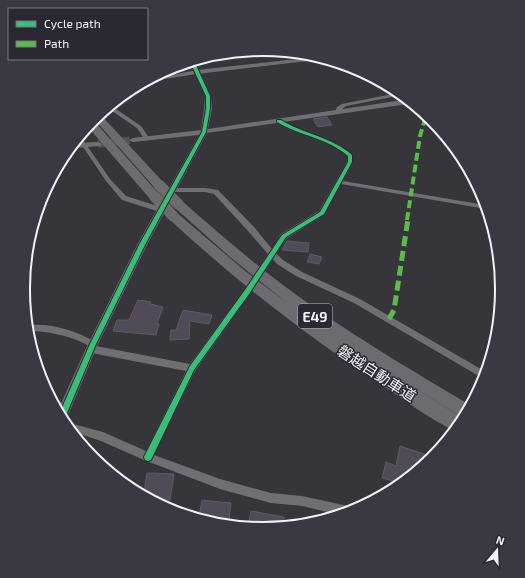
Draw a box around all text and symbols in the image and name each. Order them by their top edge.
legend [8,8,148,60]
text: Cycle path [44,16,101,30]
text: Path [44,36,69,50]
road number: E49 [298,304,332,328]
street label: 磐越自動車道 [334,341,420,405]
north arrow [477,530,517,570]
text: N [495,533,506,548]

